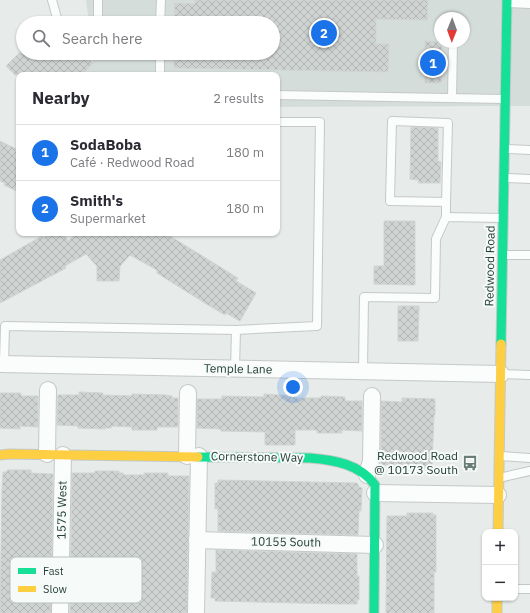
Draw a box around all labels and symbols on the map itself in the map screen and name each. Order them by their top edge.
north arrow [434,12,470,48]
pin: 2 [311,18,337,48]
pin: 1 [420,48,446,78]
street label: Redwood Road [481,225,498,307]
street label: Temple Lane [204,360,273,377]
your location [283,377,303,397]
street label: Cornerstone Way [211,448,303,465]
place label: Redwood Road @ 10173 South [374,448,458,477]
bus stop icon: Redwood Road @ 10173 South [461,454,479,472]
street label: 1575 West [53,481,70,539]
street label: 10155 South [251,533,321,550]
legend [10,557,142,603]
text: Fast [43,564,64,578]
text: Slow [43,582,67,596]

